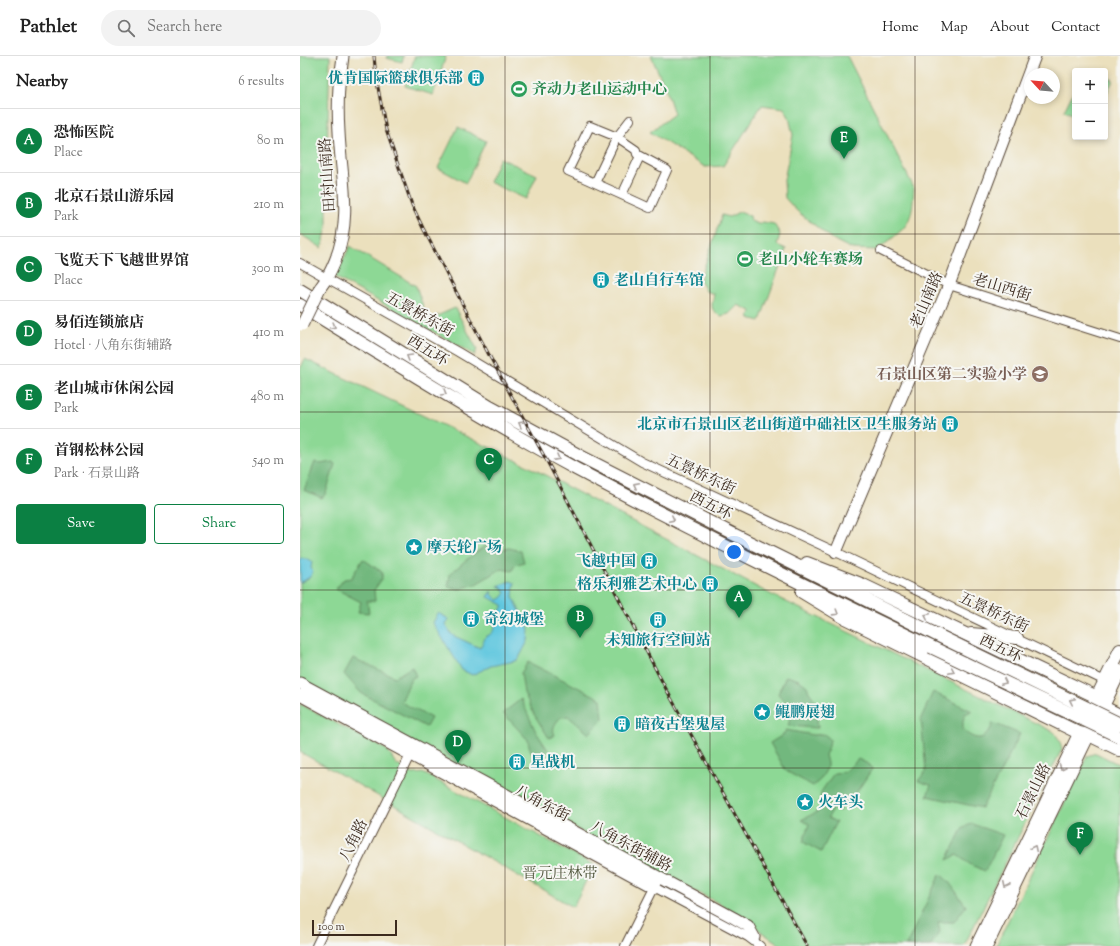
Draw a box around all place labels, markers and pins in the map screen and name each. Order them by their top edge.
building icon: 优肯国际篮球俱乐部 [466,68,486,88]
place label: 优肯国际篮球俱乐部 [328,69,463,90]
sports icon: 齐动力老山运动中心 [509,79,529,99]
place label: 齐动力老山运动中心 [532,80,667,101]
pin: E [831,126,857,159]
sports icon: 老山小轮车赛场 [735,249,755,269]
place label: 老山小轮车赛场 [758,250,863,271]
building icon: 老山自行车馆 [591,270,611,290]
place label: 老山自行车馆 [614,271,704,292]
school or university icon: 石景山区第二实验小学 [1030,364,1050,384]
place label: 石景山区第二实验小学 [877,365,1027,386]
building icon: 北京市石景山区老山街道中础社区卫生服务站 [940,414,960,434]
place label: 北京市石景山区老山街道中础社区卫生服务站 [637,415,937,436]
pin: C [476,448,502,481]
place icon: 摩天轮广场 [404,537,424,557]
place label: 摩天轮广场 [427,538,502,559]
building icon: 飞越中国 [639,551,659,571]
place label: 飞越中国 [576,552,636,573]
building icon: 格乐利雅艺术中心 [700,574,720,594]
place label: 格乐利雅艺术中心 [577,575,697,596]
pin: A [726,585,752,618]
pin: B [567,605,593,638]
building icon: 奇幻城堡 [461,609,481,629]
place label: 奇幻城堡 [484,610,544,631]
building icon: 未知旅行空间站 [648,610,668,630]
place label: 未知旅行空间站 [605,631,711,652]
place icon: 鲲鹏展翅 [752,702,772,722]
place label: 鲲鹏展翅 [775,703,835,724]
building icon: 暗夜古堡鬼屋 [612,714,632,734]
place label: 暗夜古堡鬼屋 [635,715,725,736]
pin: D [445,730,471,763]
building icon: 星战机 [507,752,527,772]
place label: 星战机 [530,753,575,774]
place icon: 火车头 [795,792,815,812]
place label: 火车头 [818,793,863,814]
pin: F [1067,822,1093,855]

